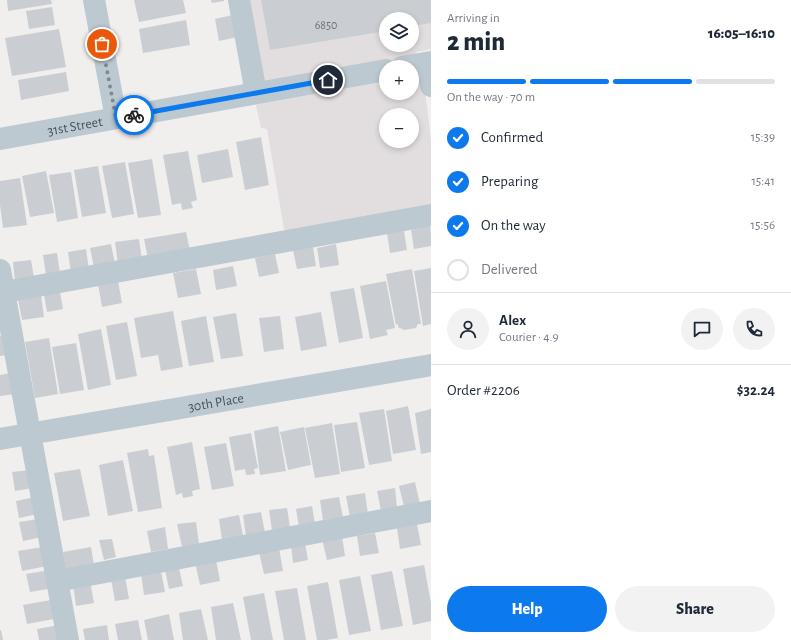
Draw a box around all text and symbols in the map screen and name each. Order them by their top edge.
map controls [379,12,419,148]
button: layers [379,12,419,52]
text: Arriving in [447,12,500,25]
house number: 6850 [315,19,337,31]
text: 16:05–16:10 [708,26,775,41]
pin [85,27,119,61]
text: 2 min [447,29,505,55]
icon: bag [91,33,113,55]
button: + [379,60,419,100]
pin [311,63,345,97]
icon: home [317,69,339,91]
text: On the way · 70 m [447,91,535,104]
courier [114,95,154,135]
icon: bike [123,104,145,126]
button: − [379,108,419,148]
street label: 31st Street [46,115,104,138]
icon: check [447,127,469,149]
text: Confirmed [481,130,543,145]
text: 15:39 [751,131,775,144]
icon: check [447,171,469,193]
text: Preparing [481,174,538,189]
text: 15:41 [751,175,775,188]
icon: check [447,215,469,237]
text: On the way [481,218,546,233]
text: 15:56 [751,219,775,232]
text: Delivered [481,262,538,277]
button: person [447,308,489,350]
button: chat [681,308,723,350]
button: phone [733,308,775,350]
text: Alex [499,313,526,328]
text: Courier · 4.9 [499,331,559,344]
text: Order #2206 [447,383,520,398]
text: $32.24 [737,383,775,398]
street label: 30th Place [187,391,245,415]
button: Help [447,586,607,632]
button: Share [615,586,775,632]

